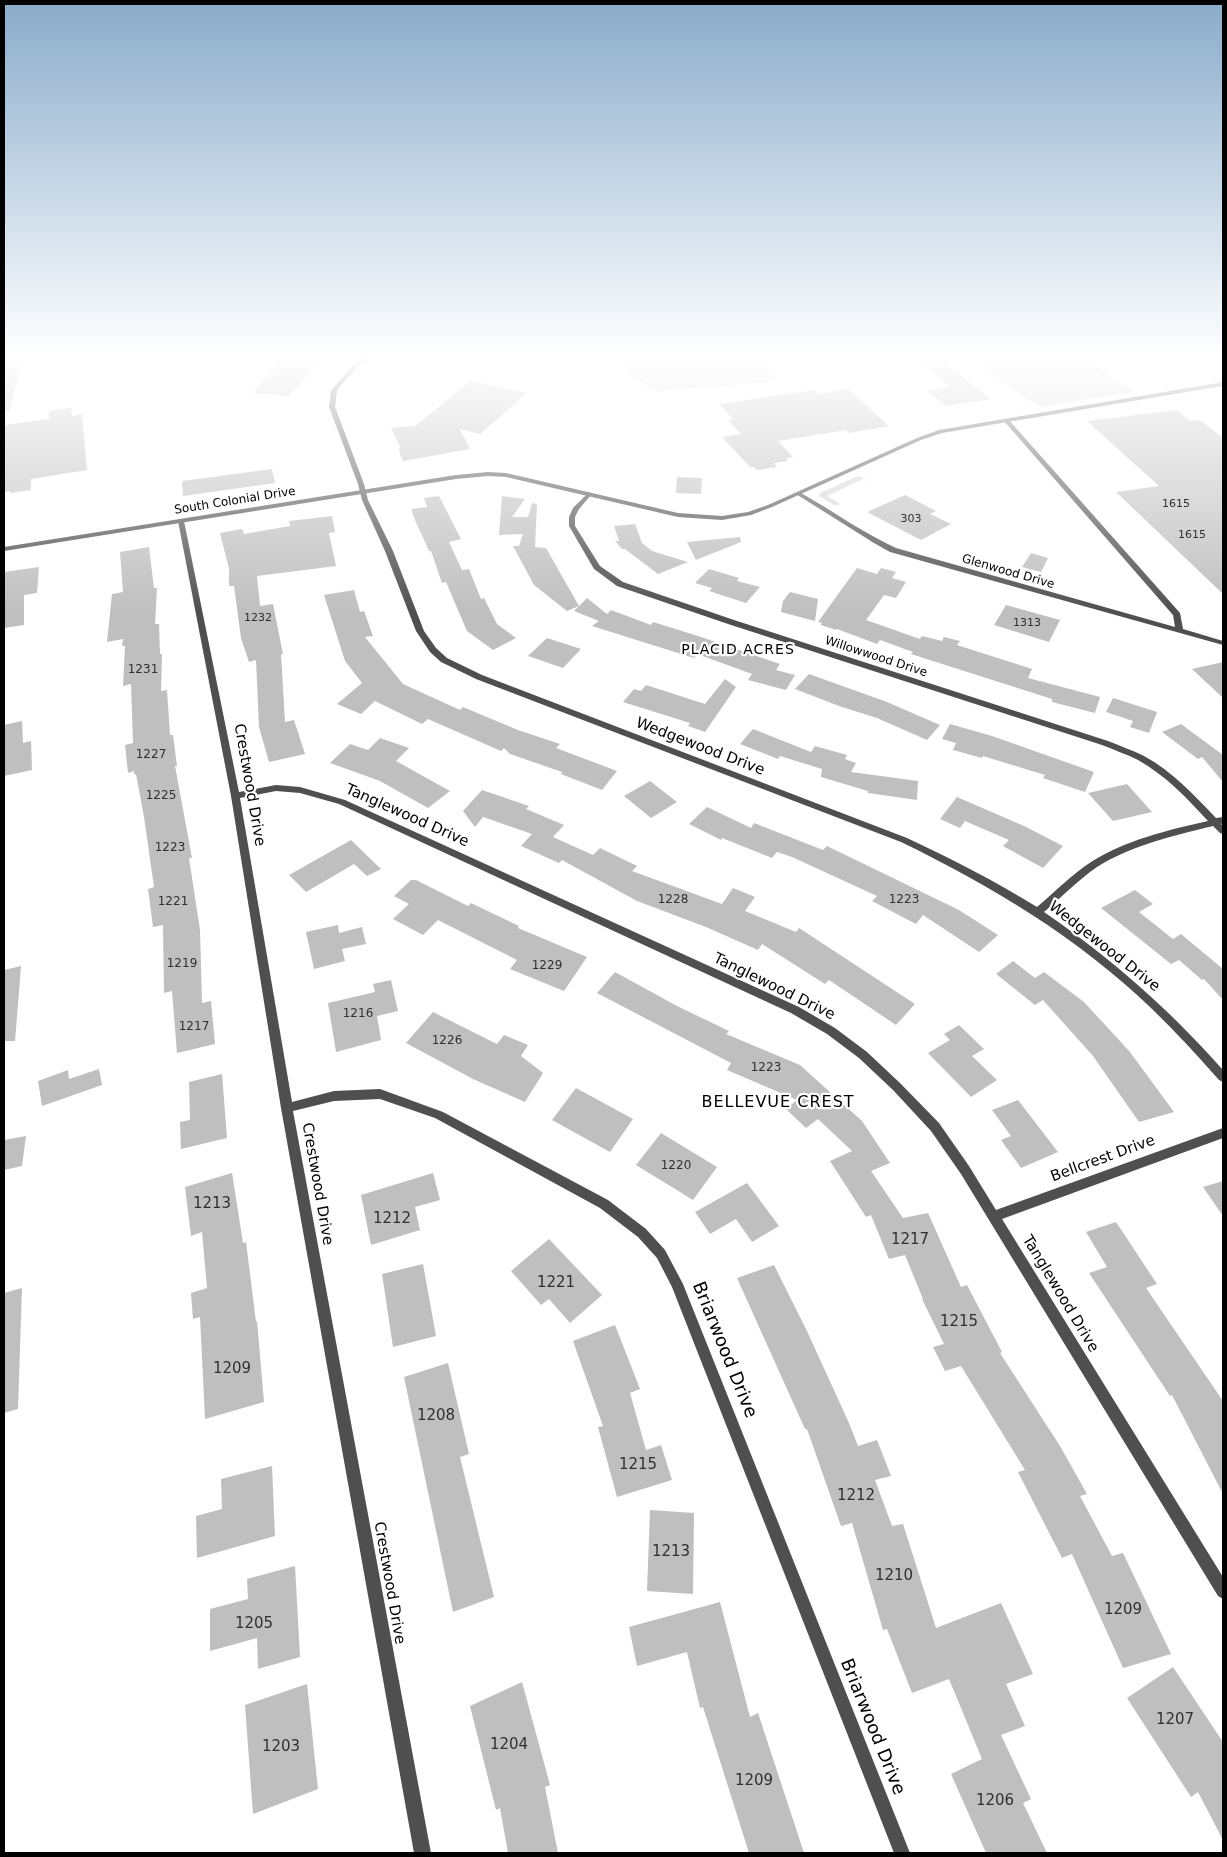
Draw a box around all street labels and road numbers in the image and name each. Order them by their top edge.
street label: South Colonial Drive [173,484,297,518]
street label: Glenwood Drive [960,552,1056,592]
street label: Willowwood Drive [823,634,929,680]
street label: Wedgewood Drive [633,714,767,780]
street label: Crestwood Drive [229,722,269,848]
street label: Tanglewood Drive [342,781,472,851]
street label: Wedgewood Drive [1045,898,1163,996]
street label: Tanglewood Drive [710,950,838,1024]
street label: Crestwood Drive [297,1121,337,1247]
street label: Bellcrest Drive [1048,1132,1158,1186]
street label: Tanglewood Drive [1018,1232,1102,1356]
street label: Briarwood Drive [687,1279,761,1421]
street label: Crestwood Drive [369,1520,409,1646]
street label: Briarwood Drive [835,1656,909,1798]

